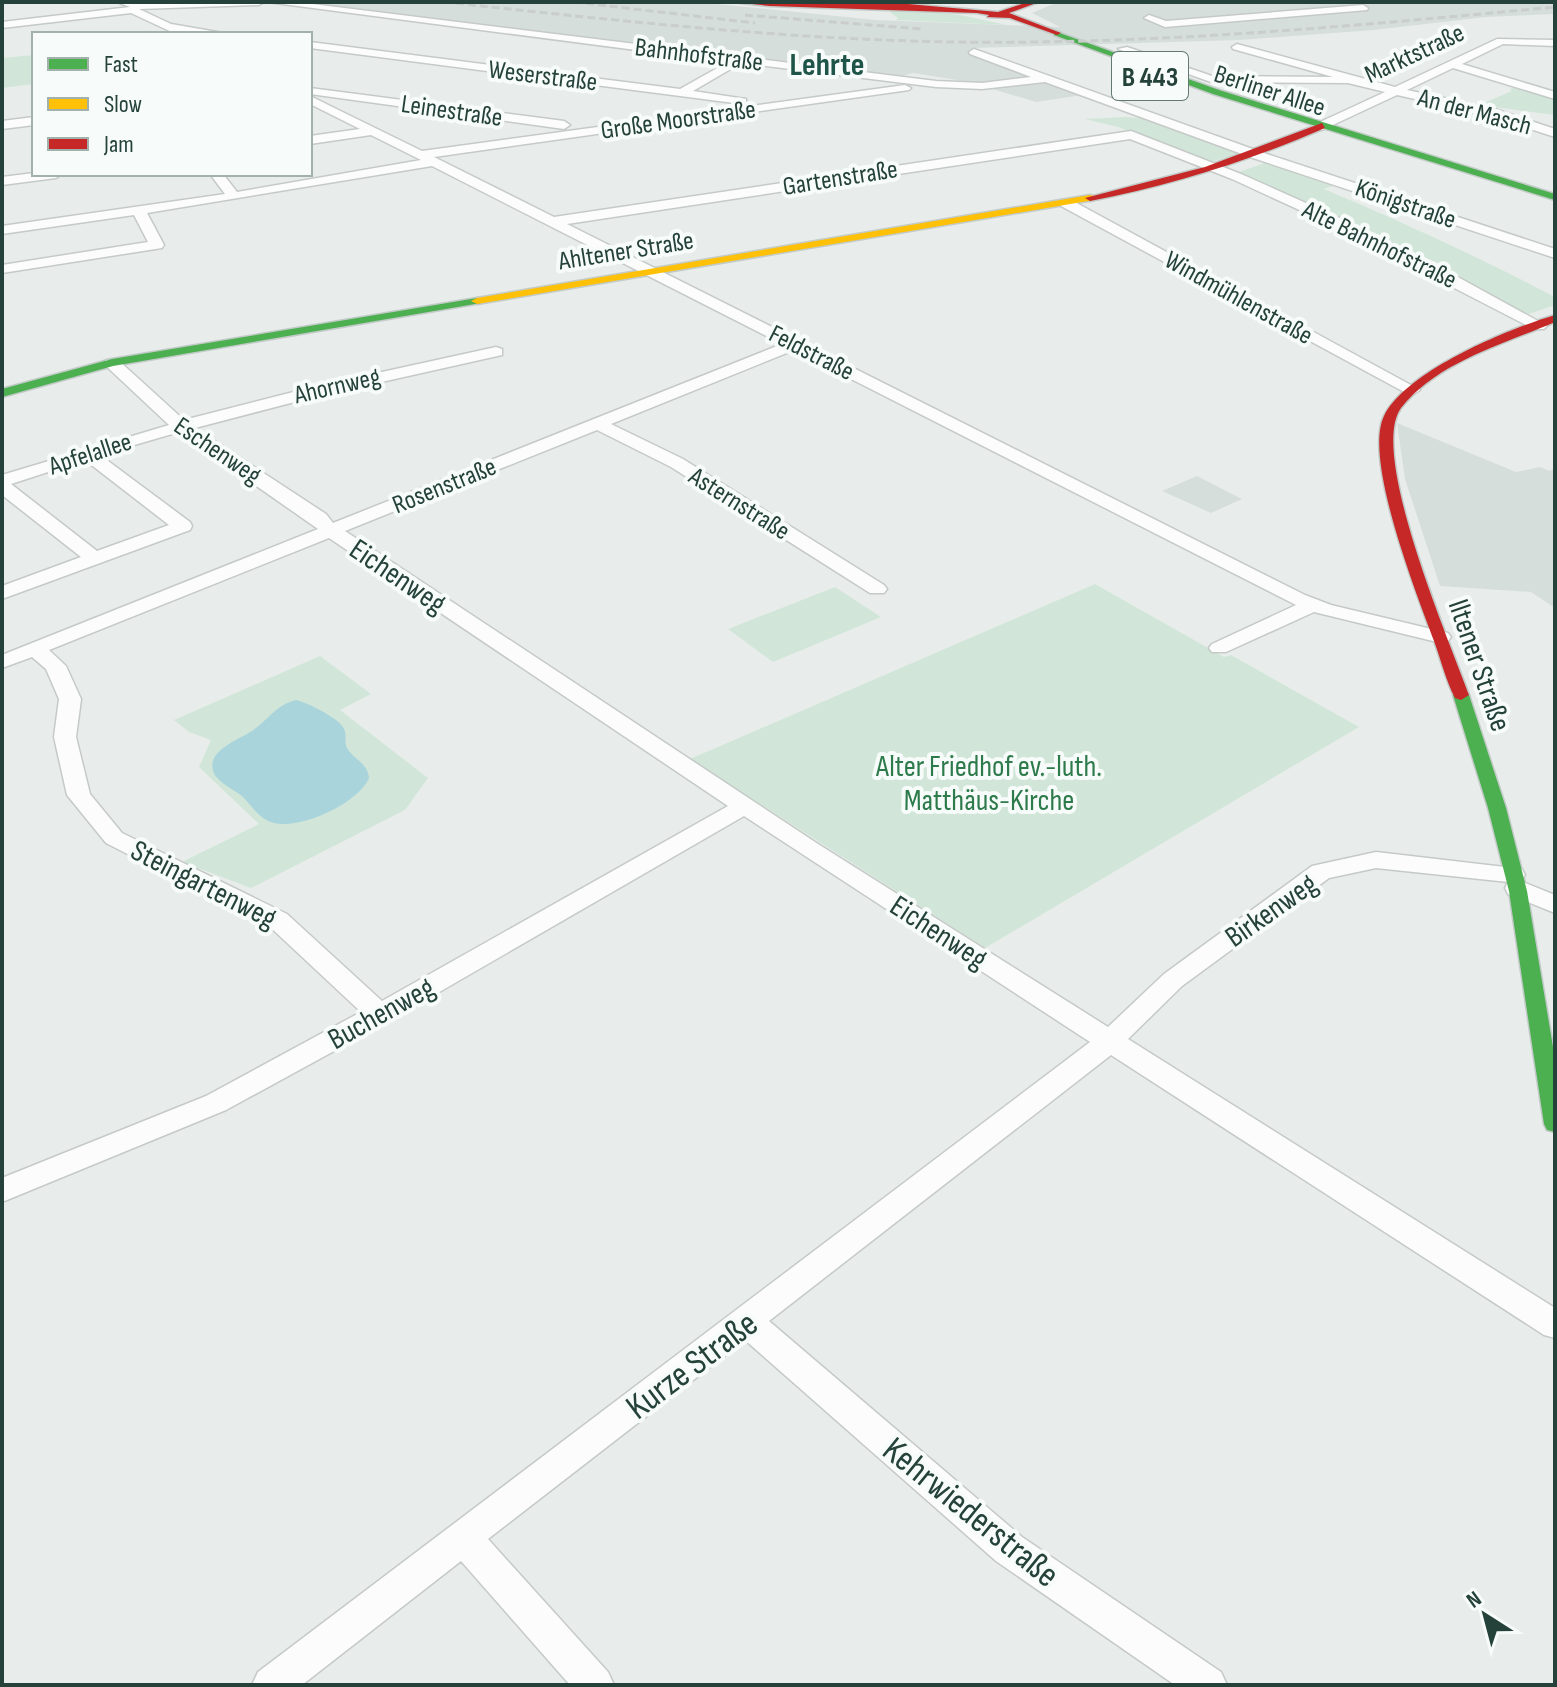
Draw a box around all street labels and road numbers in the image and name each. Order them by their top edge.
street label: Marktstraße [1360,18,1469,91]
street label: Bahnhofstraße [633,32,765,79]
road number: B 443 [1112,52,1188,100]
street label: Weserstraße [487,54,599,99]
street label: Berliner Allee [1210,59,1329,124]
street label: An der Masch [1414,82,1535,142]
street label: Leinestraße [399,89,504,134]
street label: Große Moorstraße [599,94,758,147]
street label: Gartenstraße [781,154,900,203]
street label: Königstraße [1351,173,1460,236]
street label: Alte Bahnhofstraße [1296,194,1461,296]
street label: Ahltener Straße [556,226,696,278]
street label: Windmühlenstraße [1159,245,1318,352]
street label: Feldstraße [764,319,859,388]
street label: Ahornweg [290,362,383,412]
street label: Eschenweg [168,411,267,492]
street label: Apfelallee [44,427,136,483]
street label: Rosenstraße [388,452,501,521]
street label: Asternstraße [682,461,795,547]
street label: Eichenweg [342,532,452,622]
street label: Iltener Straße [1440,595,1518,736]
street label: Steingartenweg [125,833,283,937]
street label: Birkenweg [1219,866,1325,955]
street label: Eichenweg [883,888,994,977]
street label: Buchenweg [322,970,441,1058]
street label: Kurze Straße [618,1303,767,1429]
street label: Kehrwiederstraße [874,1429,1067,1597]

